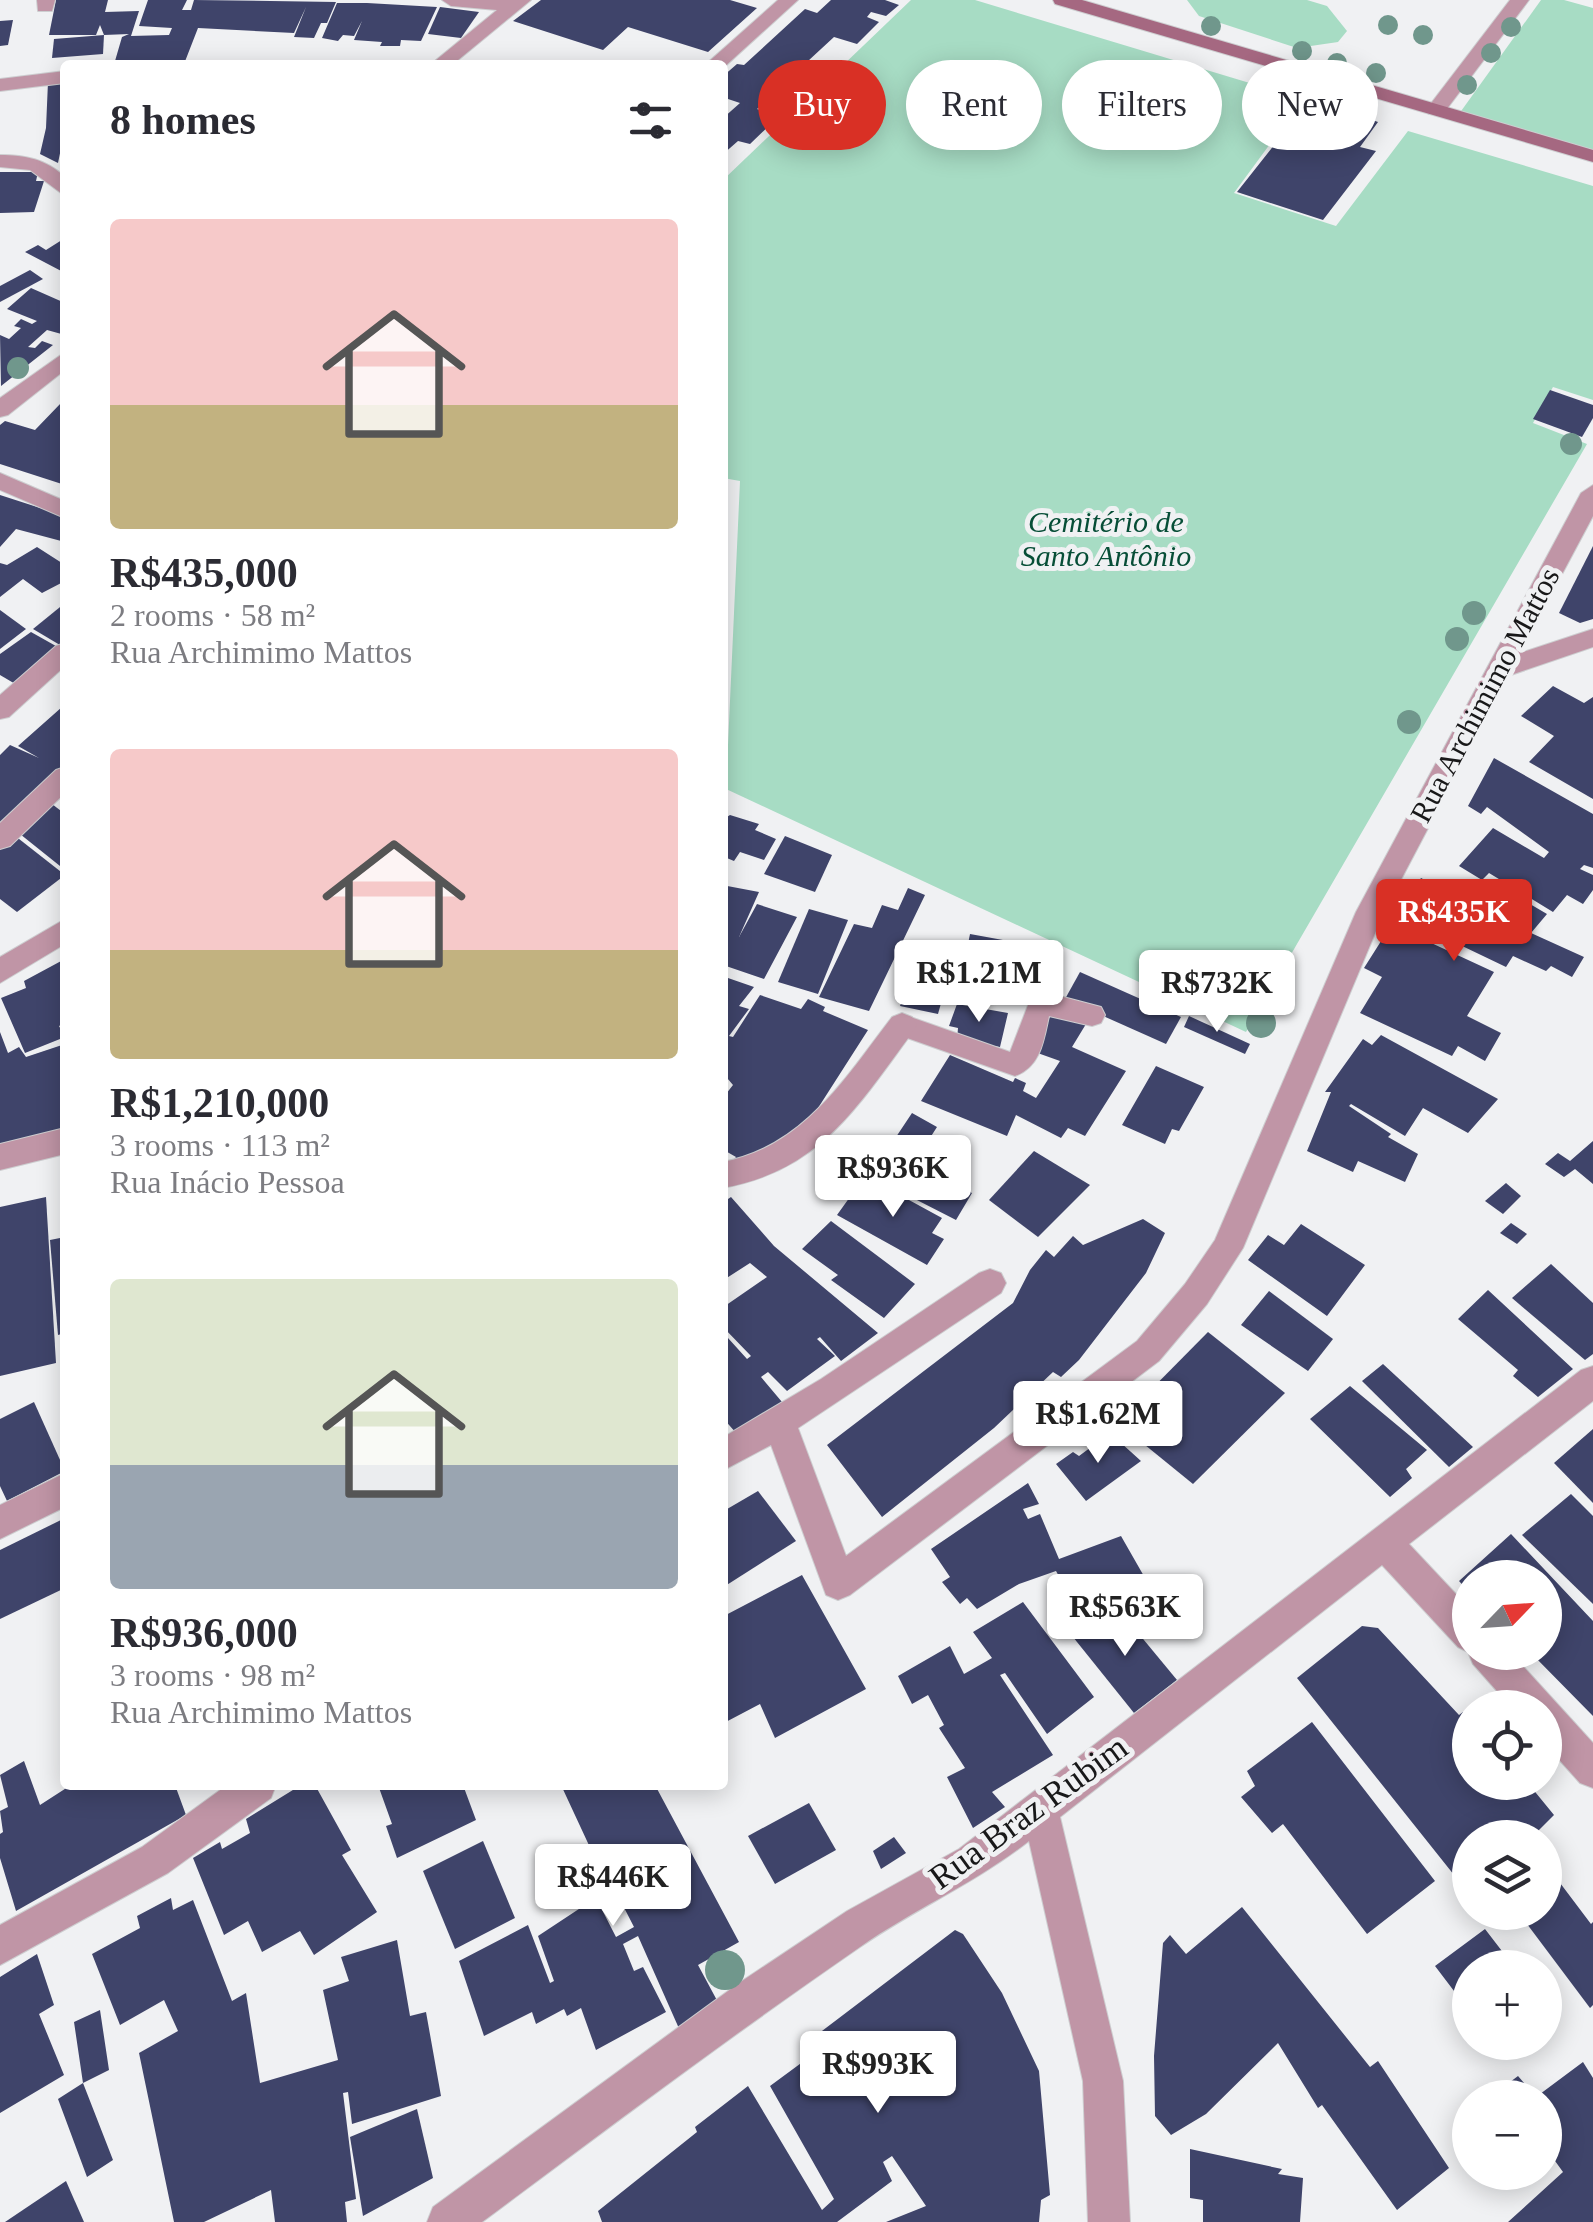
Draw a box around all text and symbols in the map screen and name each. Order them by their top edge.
chip: Buy [758,60,886,150]
chip: Rent [906,60,1042,150]
chip: Filters [1062,60,1222,150]
chip: New [1242,60,1378,150]
icon: filters [623,93,678,148]
text: 8 homes [110,97,256,143]
icon: home [304,284,484,464]
park label: Cemitério de Santo Antônio [1021,505,1191,572]
text: R$435,000 [110,550,298,596]
street label: Rua Archimimo Mattos [1403,562,1566,828]
text: 2 rooms · 58 m² [110,597,315,633]
text: Rua Archimimo Mattos [110,634,412,670]
icon: home [304,814,484,994]
pin: R$435K [1373,879,1535,964]
text: R$435K [1398,893,1510,929]
pin: R$1.21M [887,940,1071,1025]
pin: R$732K [1136,950,1298,1035]
text: R$1.21M [916,954,1042,990]
text: R$732K [1161,964,1273,1000]
text: R$1,210,000 [110,1080,329,1126]
text: 3 rooms · 113 m² [110,1127,330,1163]
pin: R$936K [812,1135,974,1220]
text: R$936K [837,1149,949,1185]
text: Rua Inácio Pessoa [110,1164,345,1200]
icon: home [304,1344,484,1524]
pin: R$1.62M [1006,1381,1190,1466]
text: R$1.62M [1035,1395,1161,1431]
north arrow [1452,1560,1562,1670]
map controls [1452,1560,1562,2190]
pin: R$563K [1044,1574,1206,1659]
text: R$563K [1069,1588,1181,1624]
text: R$936,000 [110,1610,298,1656]
text: 3 rooms · 98 m² [110,1657,315,1693]
button: locate [1452,1690,1562,1800]
text: Rua Archimimo Mattos [110,1694,412,1730]
street label: Rua Braz Rubim [922,1727,1135,1897]
button: layers [1452,1820,1562,1930]
pin: R$446K [532,1844,694,1929]
text: R$446K [557,1858,669,1894]
button: + [1452,1950,1562,2060]
pin: R$993K [797,2031,959,2116]
text: R$993K [822,2045,934,2081]
button: − [1452,2080,1562,2190]

